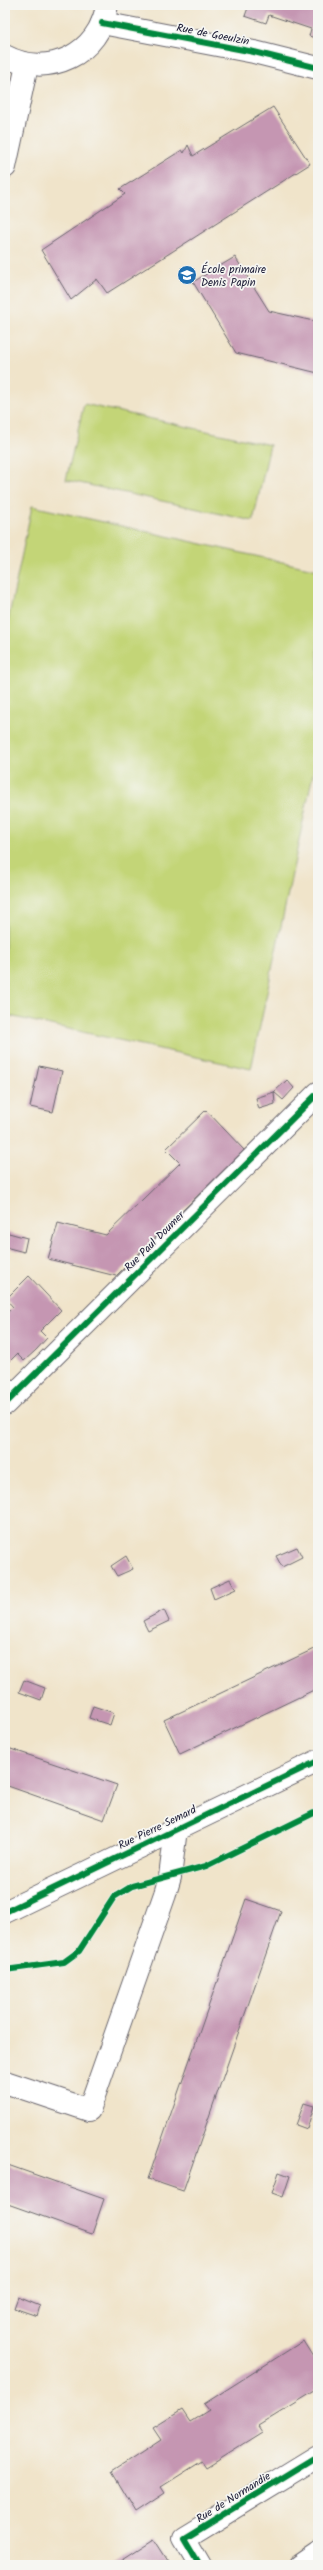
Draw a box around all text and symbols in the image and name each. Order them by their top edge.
street label: Rue de Goeulzin [175,19,251,51]
place label: École primaire Denis Papin [201,261,266,292]
school or university icon: École primaire Denis Papin [176,264,198,286]
street label: Rue Paul Doumer [120,1206,190,1276]
street label: Rue Pierre Semard [115,1801,200,1855]
street label: Rue de Normandie [193,2468,274,2528]

